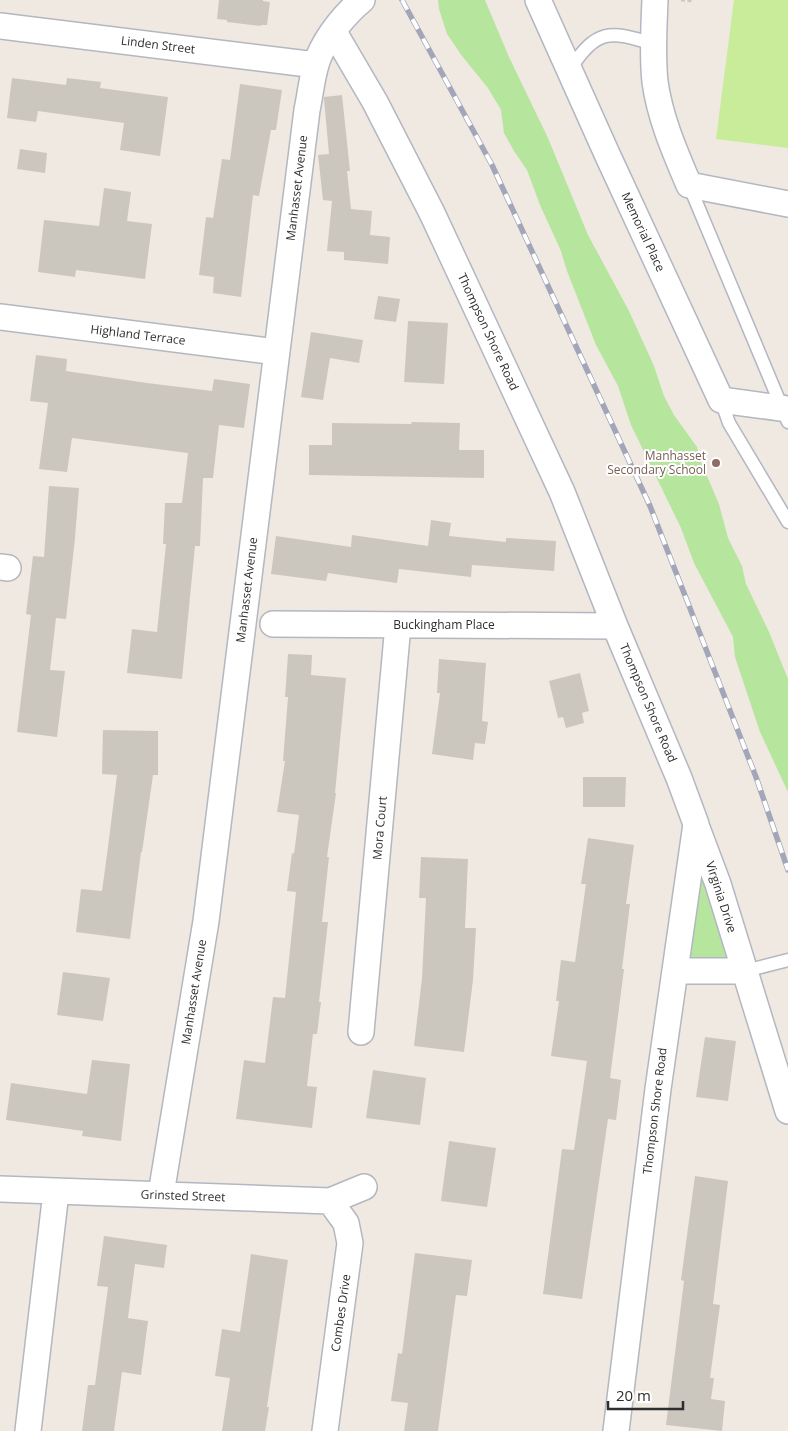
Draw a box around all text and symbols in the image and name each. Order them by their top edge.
street label: Linden Street [120,32,196,57]
street label: Manhasset Avenue [282,134,311,242]
street label: Memorial Place [618,189,669,275]
street label: Thompson Shore Road [454,270,523,393]
street label: Highland Terrace [90,320,187,349]
place label: Manhasset Secondary School [607,447,706,478]
marker: Manhasset Secondary School [710,457,722,469]
street label: Manhasset Avenue [232,536,261,644]
street label: Buckingham Place [393,616,495,633]
street label: Thompson Shore Road [616,641,681,765]
street label: Mora Court [368,795,391,861]
street label: Virginia Drive [702,859,741,935]
street label: Manhasset Avenue [177,938,210,1046]
street label: Thompson Shore Road [638,1047,671,1175]
street label: Grinsted Street [140,1186,226,1205]
street label: Combes Drive [327,1273,354,1353]
scale bar [608,1378,683,1410]
text: 20 m [616,1385,651,1405]

